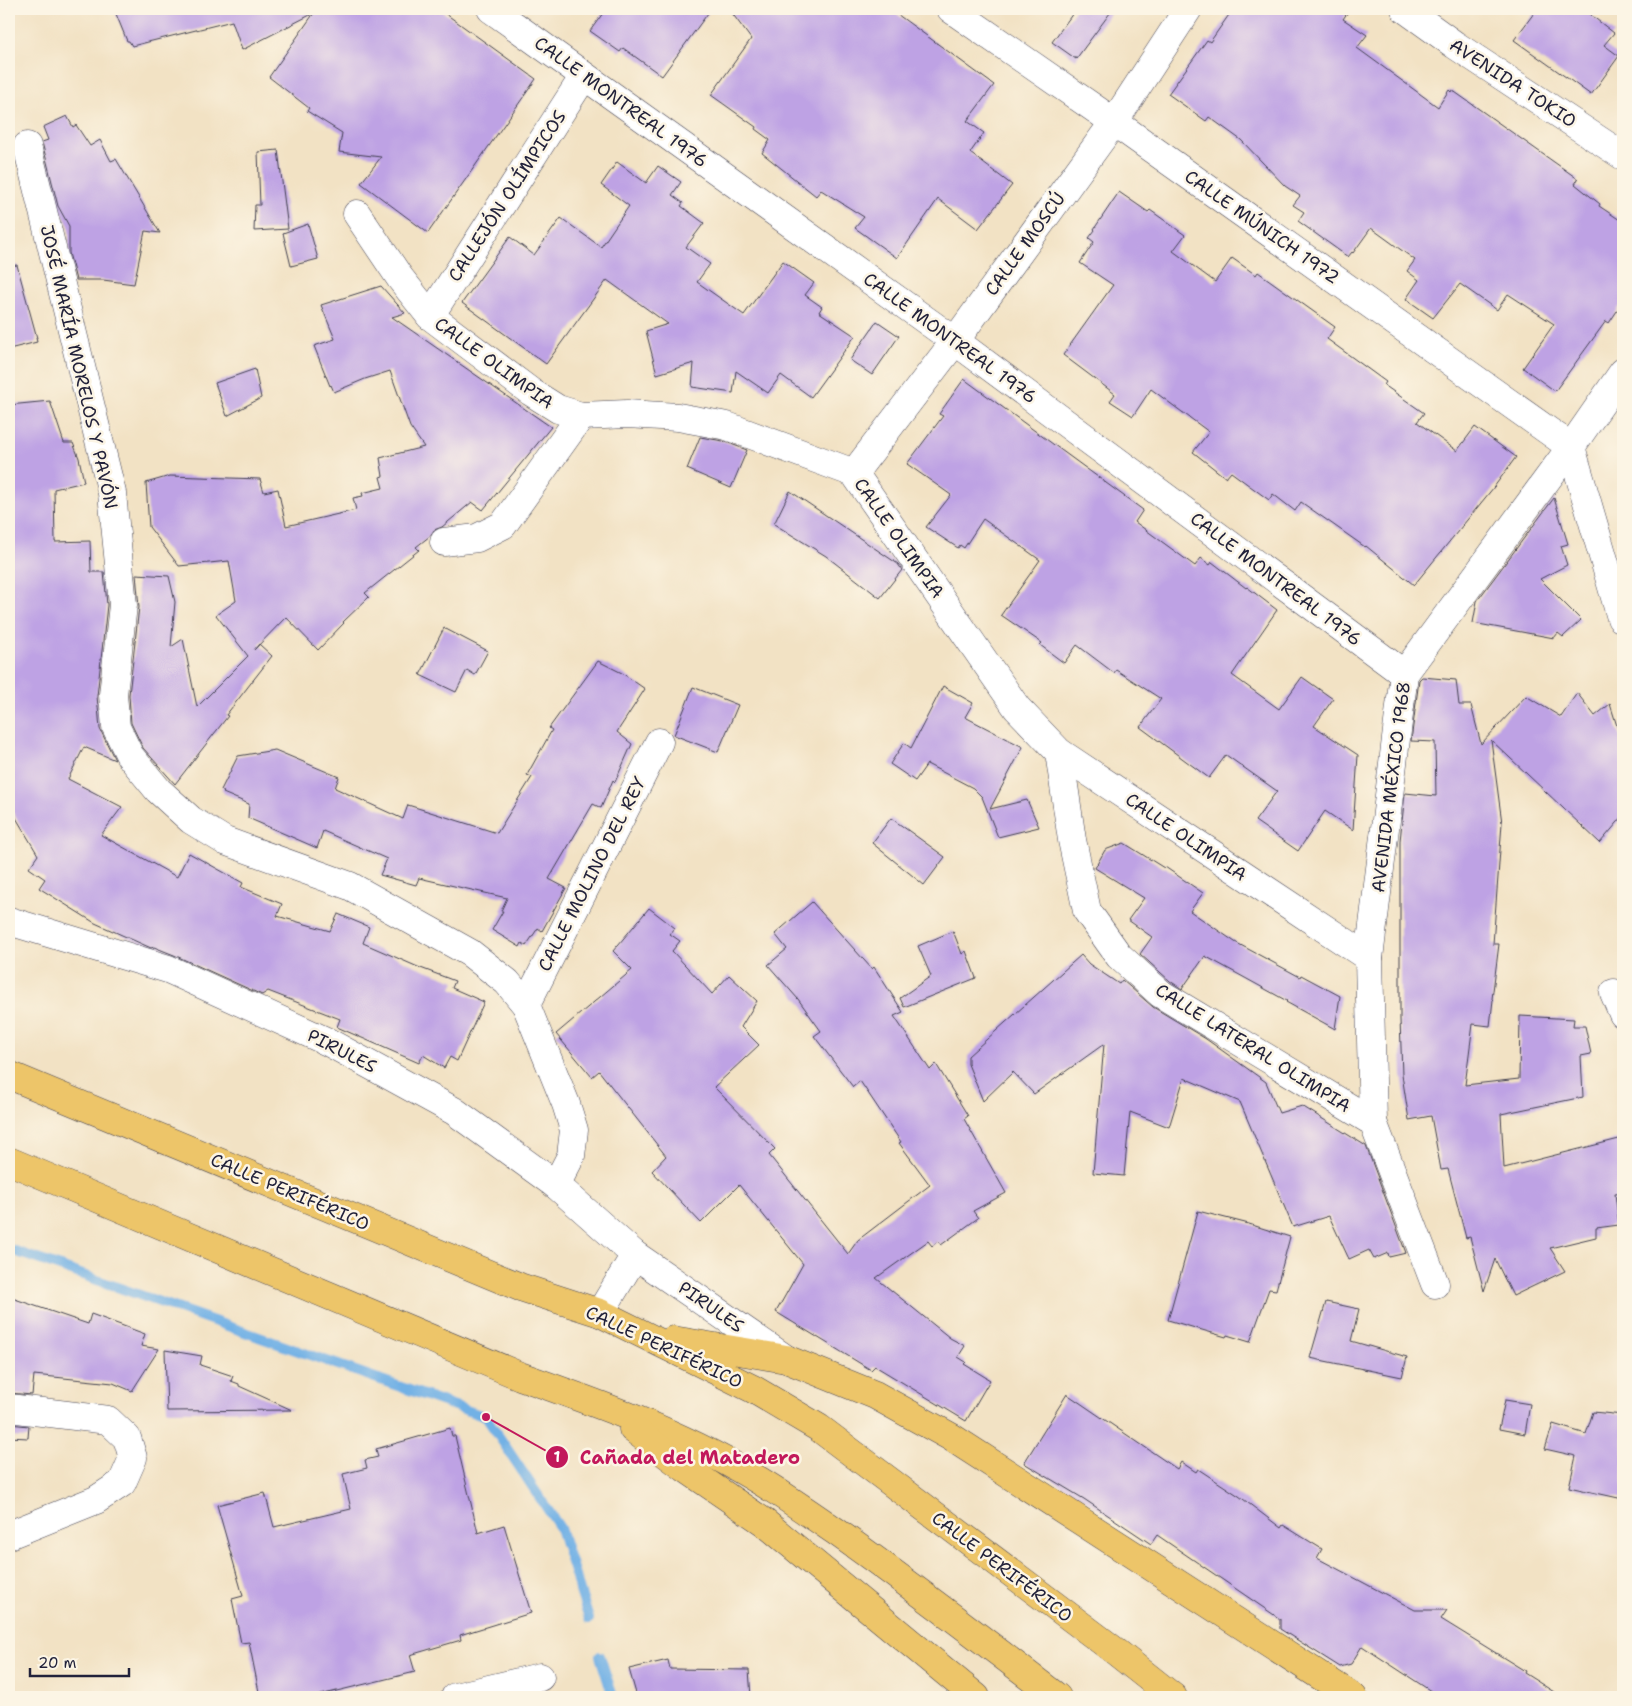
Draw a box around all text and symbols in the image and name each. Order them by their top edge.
street label: CALLE MONTREAL 1976 [530,31,712,173]
street label: AVENIDA TOKIO [1445,33,1581,133]
street label: CALLEJÓN OLÍMPICOS [443,106,571,286]
street label: CALLE MÚNICH 1972 [1180,164,1344,290]
street label: CALLE MOSCÚ [979,187,1071,301]
street label: JOSÉ MARÍA MORELOS Y PAVÓN [35,223,123,511]
street label: CALLE MONTREAL 1976 [859,267,1041,409]
street label: CALLE OLIMPIA [430,312,558,414]
street label: CALLE OLIMPIA [849,473,949,603]
street label: CALLE MONTREAL 1976 [1185,507,1367,651]
street label: AVENIDA MÉXICO 1968 [1366,680,1416,894]
street label: CALLE MOLINO DEL REY [532,773,652,975]
street label: CALLE OLIMPIA [1121,787,1251,887]
street label: CALLE LATERAL OLIMPIA [1151,978,1355,1118]
street label: PIRULES [303,1023,381,1079]
street label: CALLE PERIFÉRICO [207,1148,373,1236]
street label: PIRULES [674,1276,748,1338]
street label: CALLE PERIFÉRICO [582,1300,746,1394]
callout: Cañada del Matadero [545,1440,810,1474]
text: Cañada del Matadero [580,1445,800,1470]
text: 1 [554,1447,561,1467]
street label: CALLE PERIFÉRICO [927,1506,1077,1628]
scale bar [30,1646,129,1678]
text: 20 m [38,1653,77,1673]

